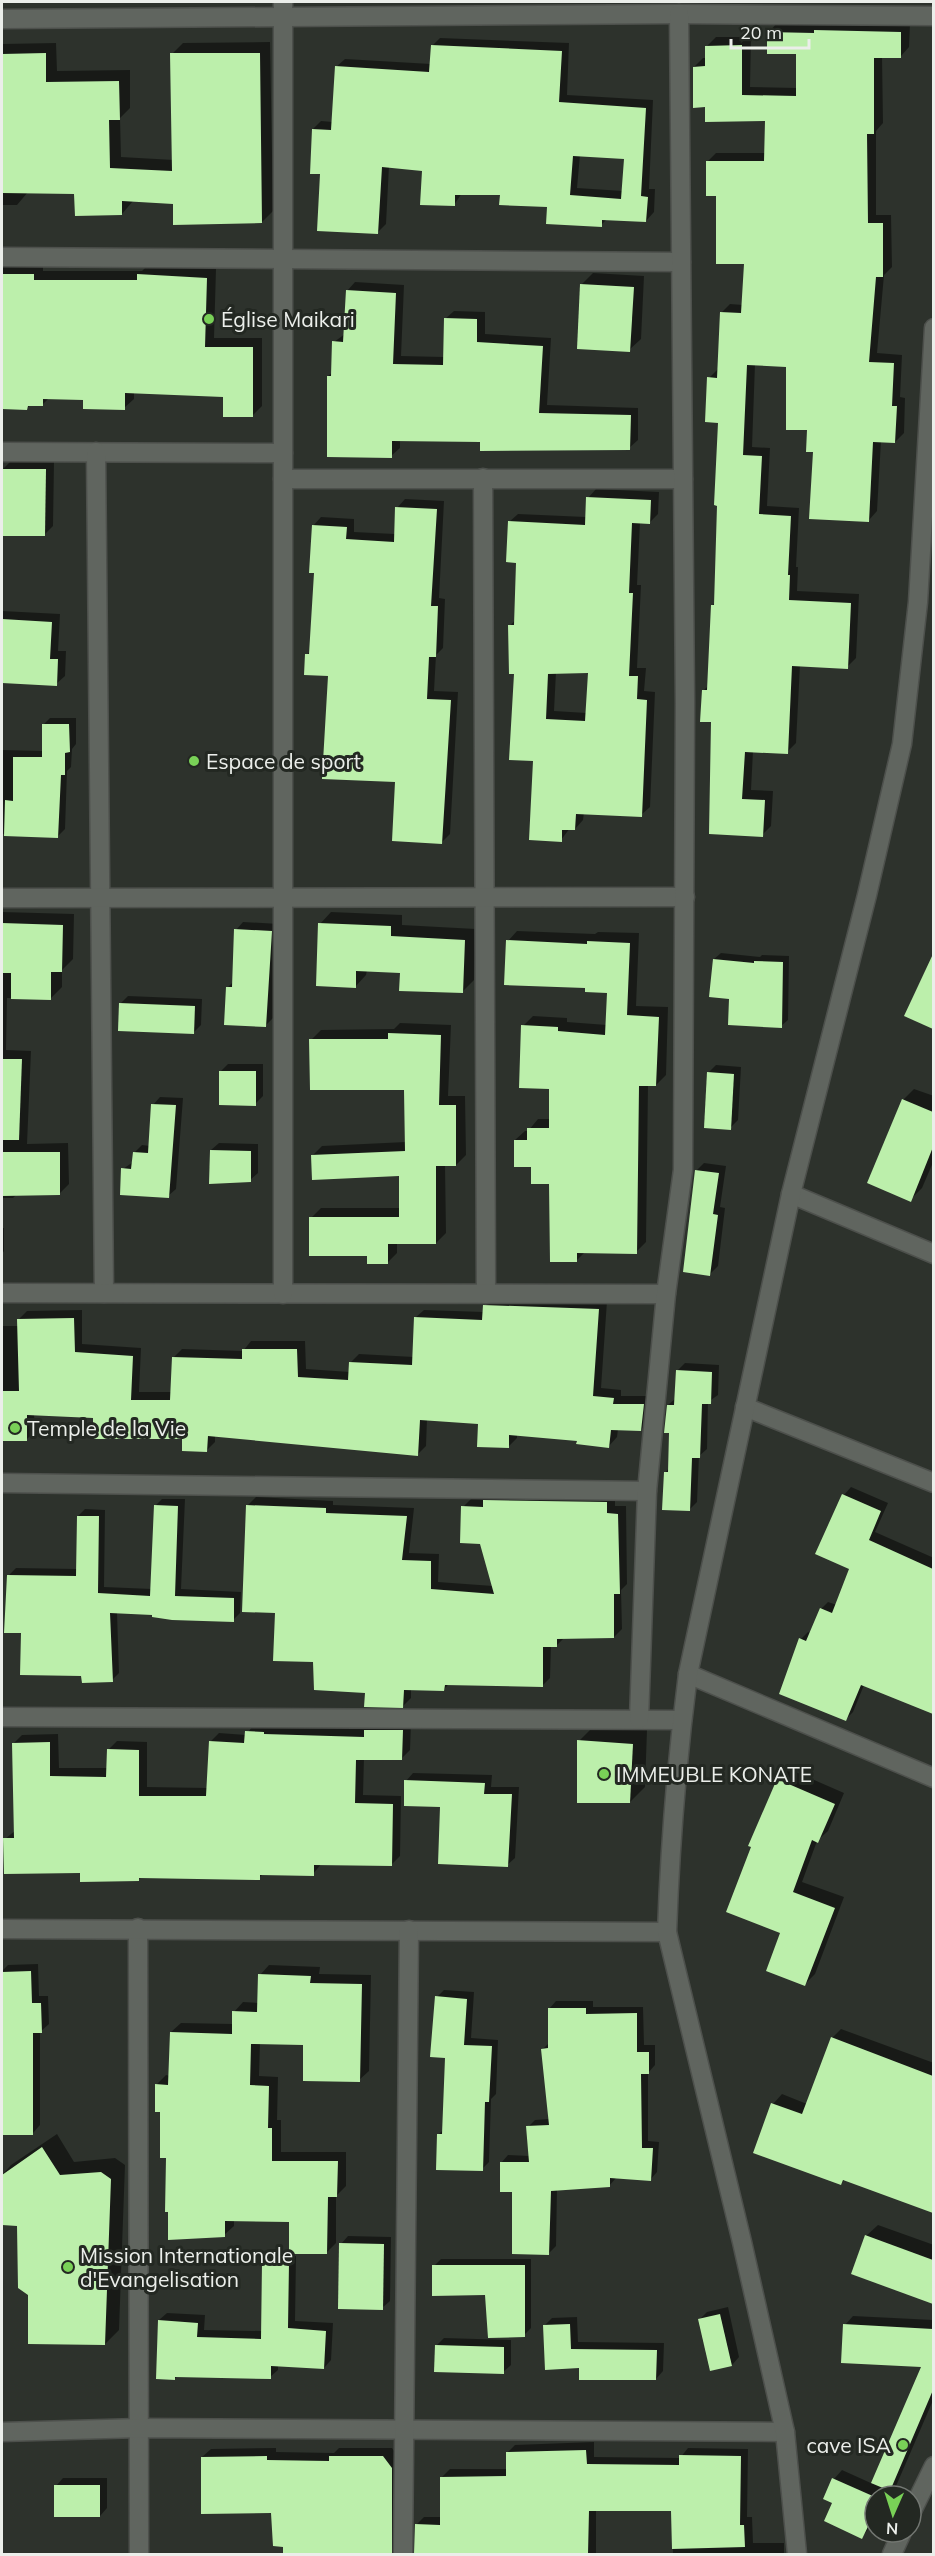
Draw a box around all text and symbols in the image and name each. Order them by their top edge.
scale bar [731,12,809,50]
text: 20 m [740,21,782,44]
place label: Église Maikari [221,306,355,332]
marker: Église Maikari [202,312,216,326]
place label: Espace de sport [206,748,361,774]
marker: Espace de sport [187,754,201,768]
place label: Temple de la Vie [27,1415,186,1441]
marker: Temple de la Vie [8,1421,22,1435]
place label: IMMEUBLE KONATE [616,1761,812,1787]
marker: IMMEUBLE KONATE [597,1767,611,1781]
place label: Mission Internationale d'Evangelisation [80,2242,293,2292]
marker: Mission Internationale d'Evangelisation [61,2260,75,2274]
place label: cave ISA [806,2432,892,2458]
marker: cave ISA [896,2438,910,2452]
north arrow [863,2484,923,2544]
text: N [886,2519,899,2539]

